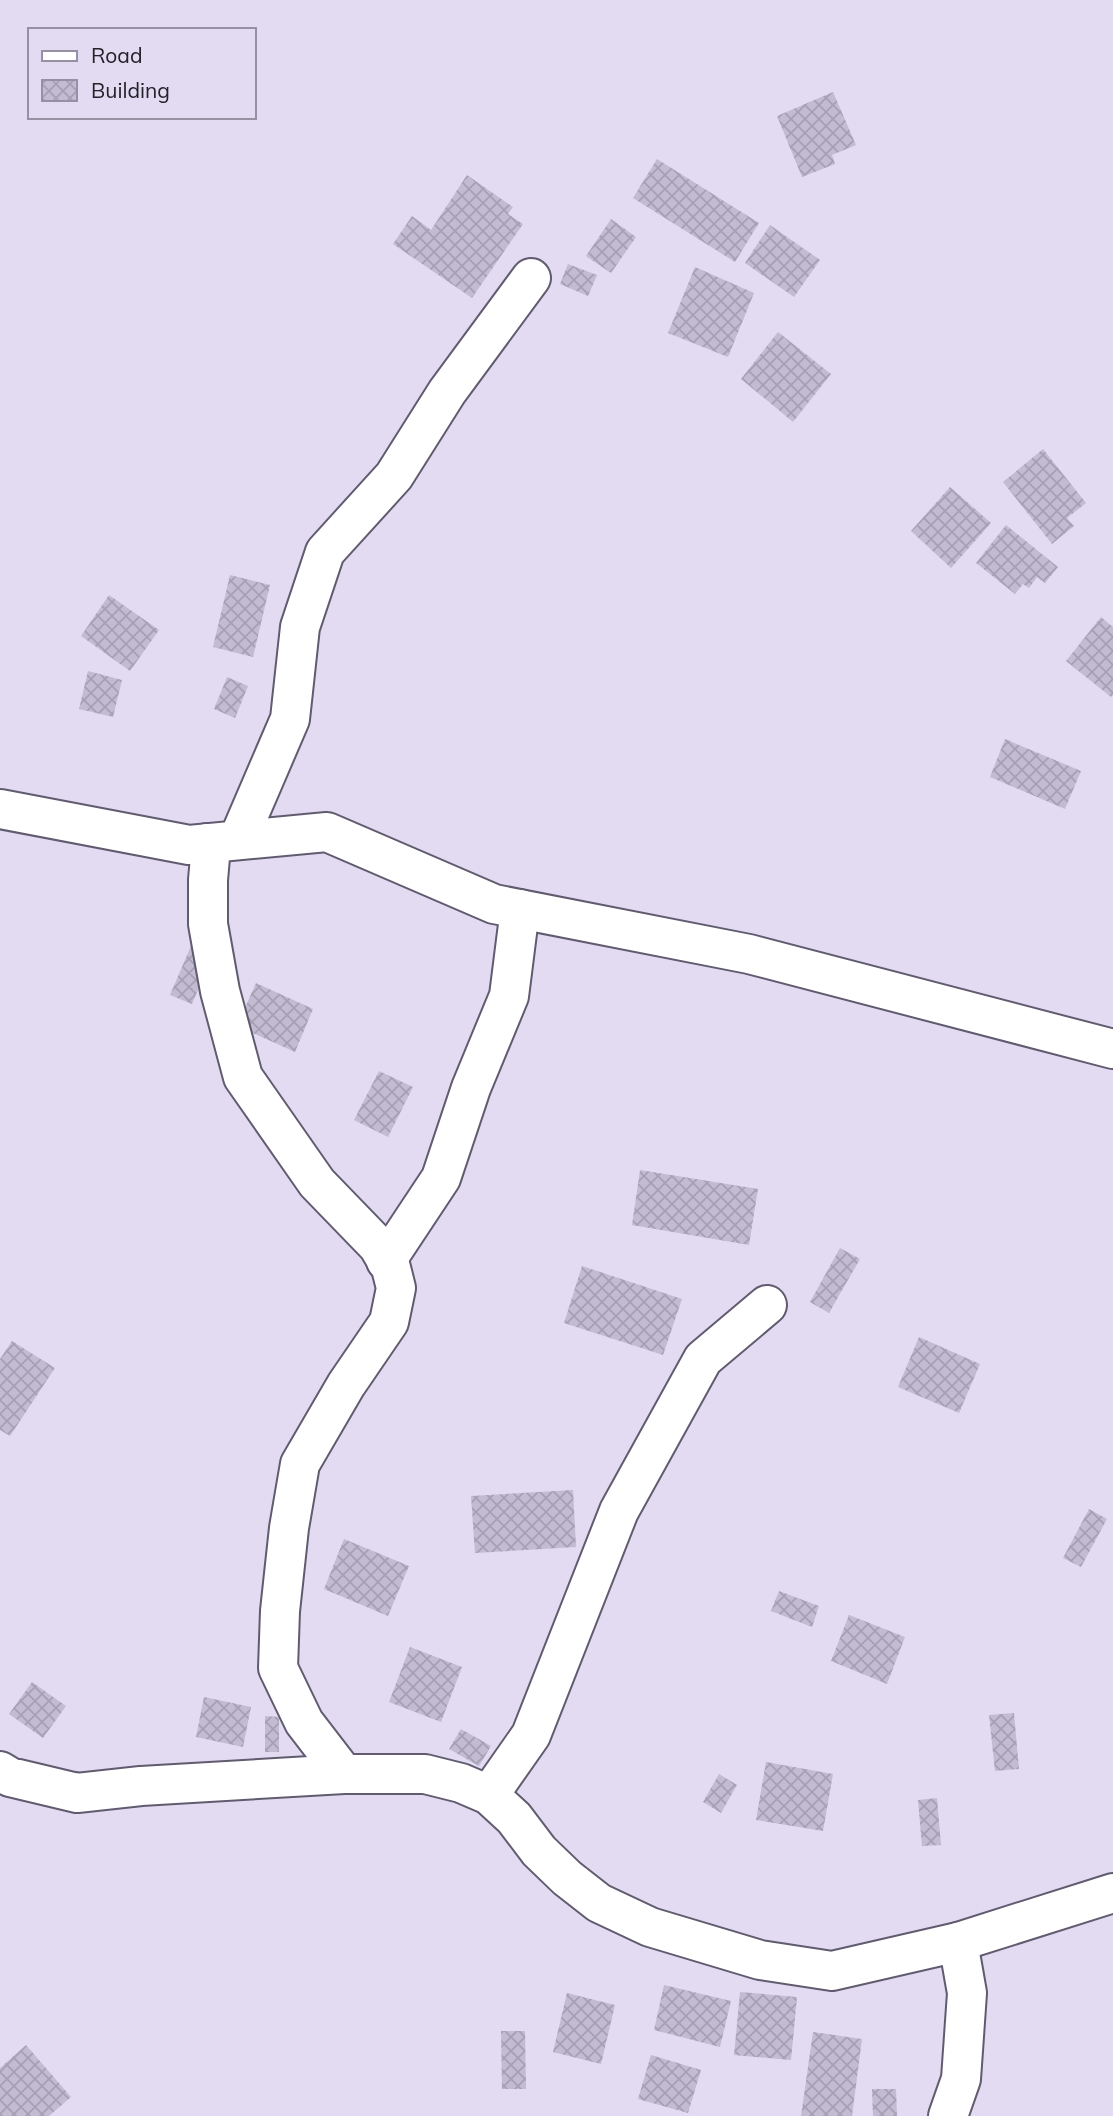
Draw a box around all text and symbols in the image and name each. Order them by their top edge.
legend [28,28,256,119]
text: Road [91,42,142,68]
text: Building [91,77,170,103]

